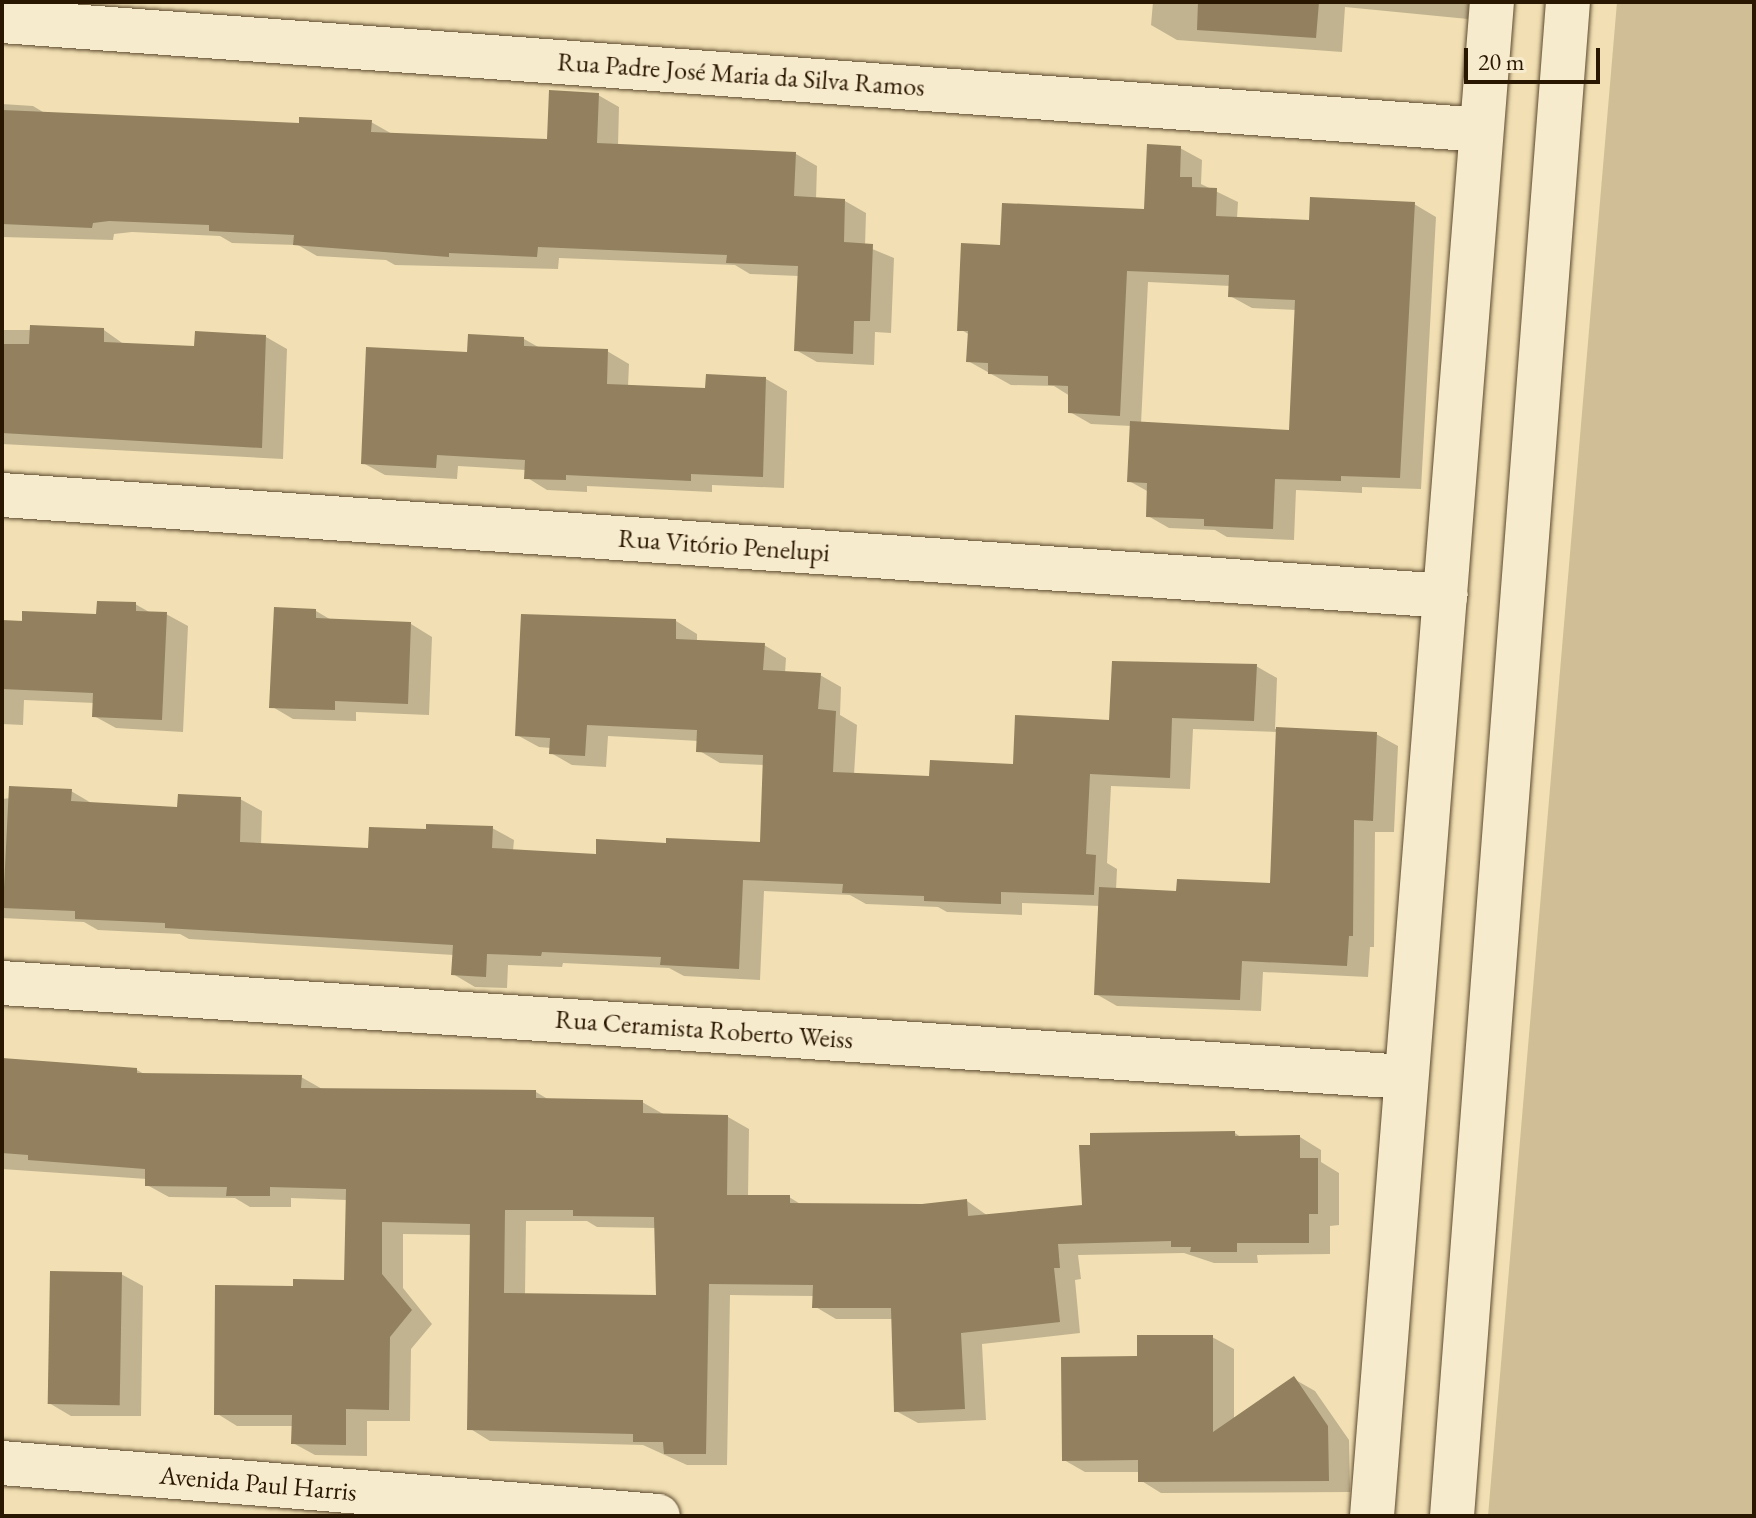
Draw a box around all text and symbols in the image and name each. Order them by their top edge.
scale bar [1468,32,1604,82]
text: 20 m [1478,46,1525,77]
street label: Rua Padre José Maria da Silva Ramos [556,47,926,103]
street label: Rua Vitório Penelupi [617,523,831,569]
street label: Rua Ceramista Roberto Weiss [554,1004,854,1056]
street label: Avenida Paul Harris [158,1460,358,1508]

